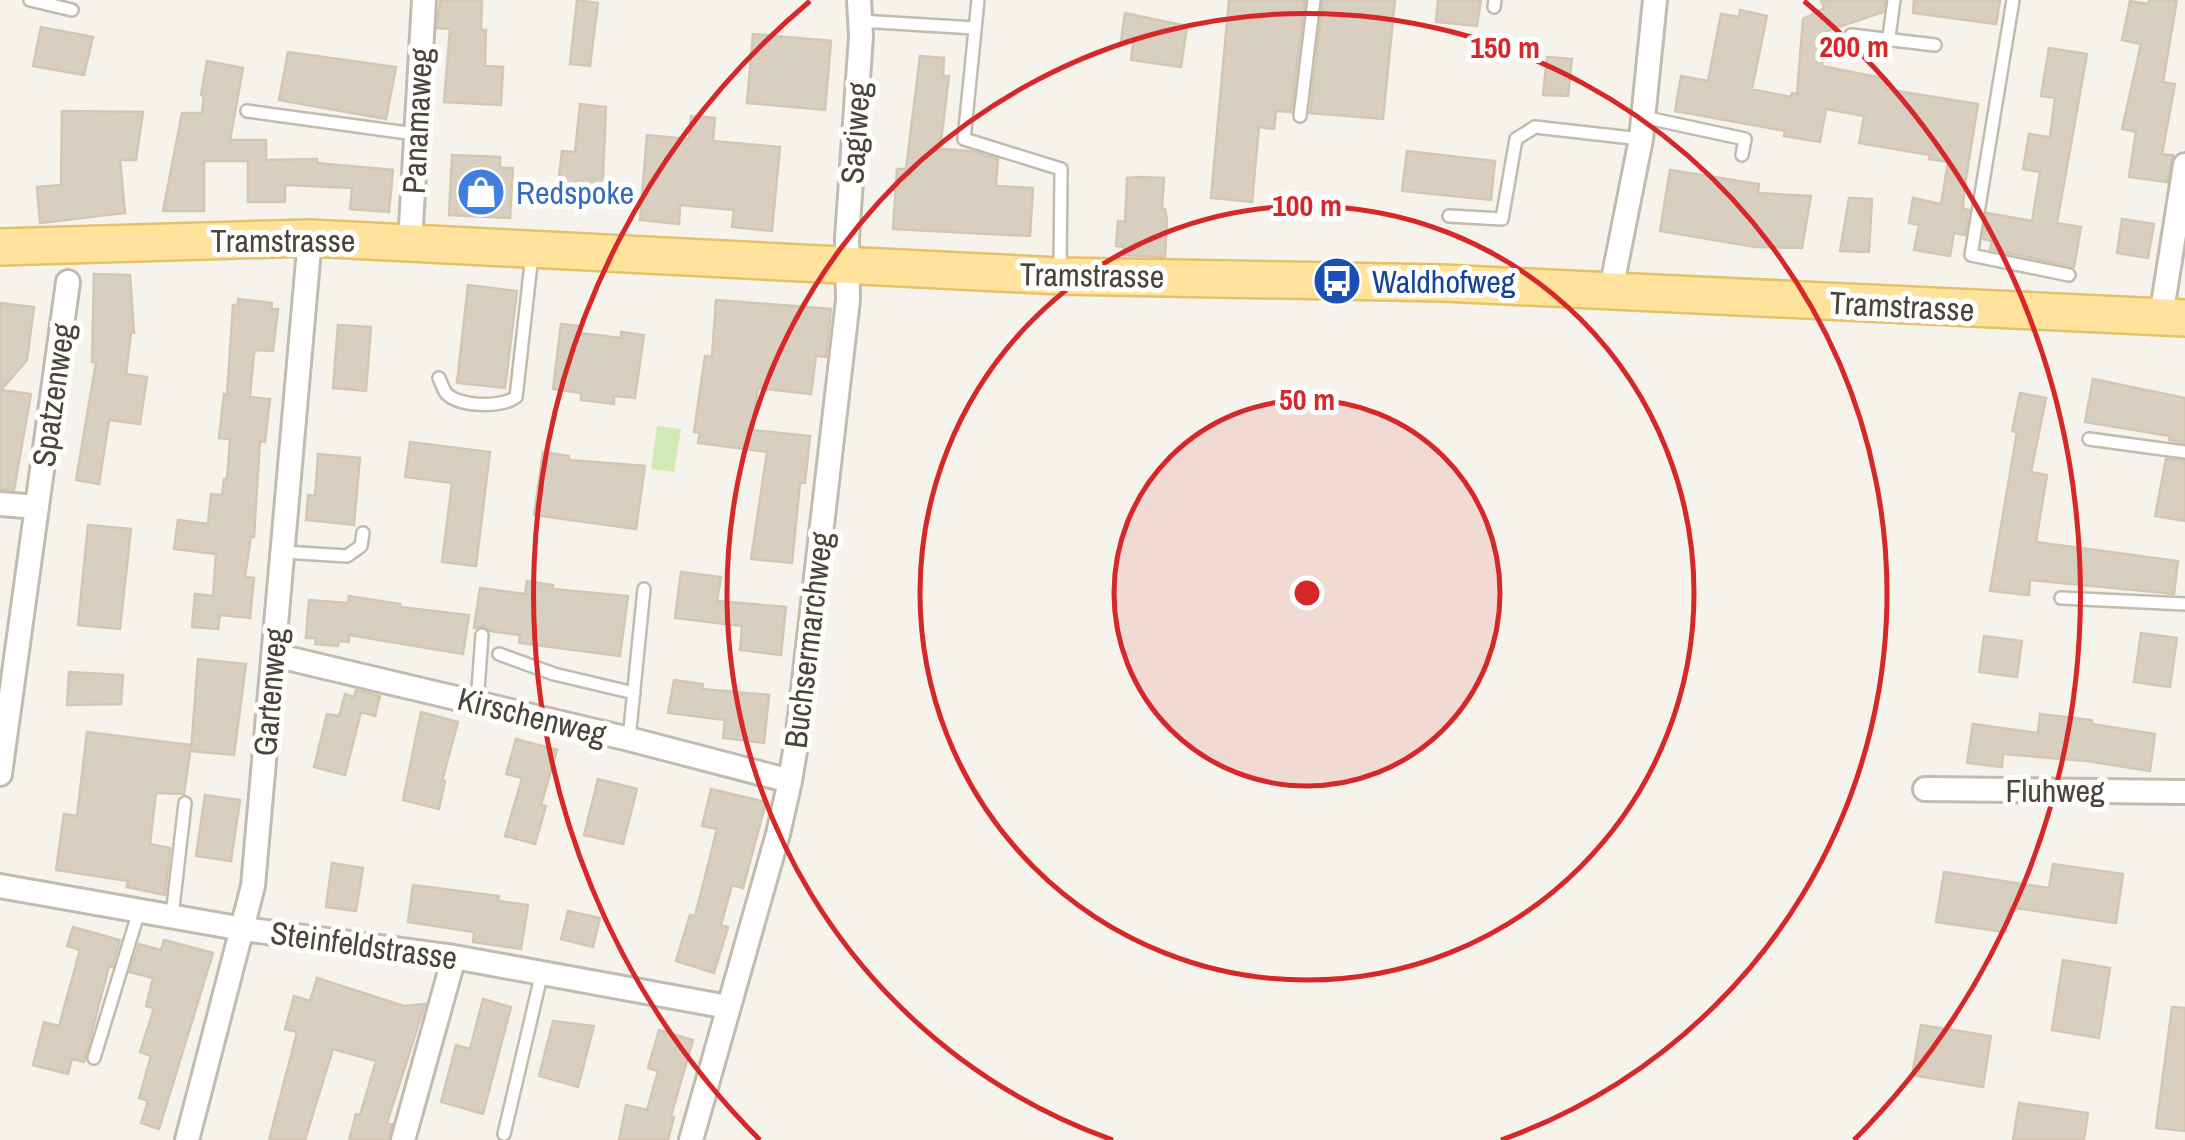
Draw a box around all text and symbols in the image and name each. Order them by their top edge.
text: 200 m [1819,26,1889,66]
text: 150 m [1470,27,1540,67]
street label: Panamaweg [392,47,442,195]
street label: Sagiweg [830,80,880,185]
shop icon: Redspoke [455,166,507,218]
place label: Redspoke [516,171,634,214]
text: 100 m [1272,185,1342,225]
street label: Tramstrasse [211,219,355,262]
street label: Tramstrasse [1019,252,1165,298]
bus stop icon: Waldhofweg [1311,255,1363,307]
place label: Waldhofweg [1372,260,1516,303]
street label: Tramstrasse [1829,281,1975,331]
street label: Spatzenweg [22,320,84,470]
text: 50 m [1279,379,1335,419]
street label: Buchsermarchweg [773,529,843,750]
centre of rings [1289,575,1325,611]
street label: Gartenweg [243,626,297,758]
street label: Kirschenweg [453,677,611,755]
street label: Fluhweg [2005,769,2105,812]
street label: Steinfeldstrasse [268,911,460,979]

